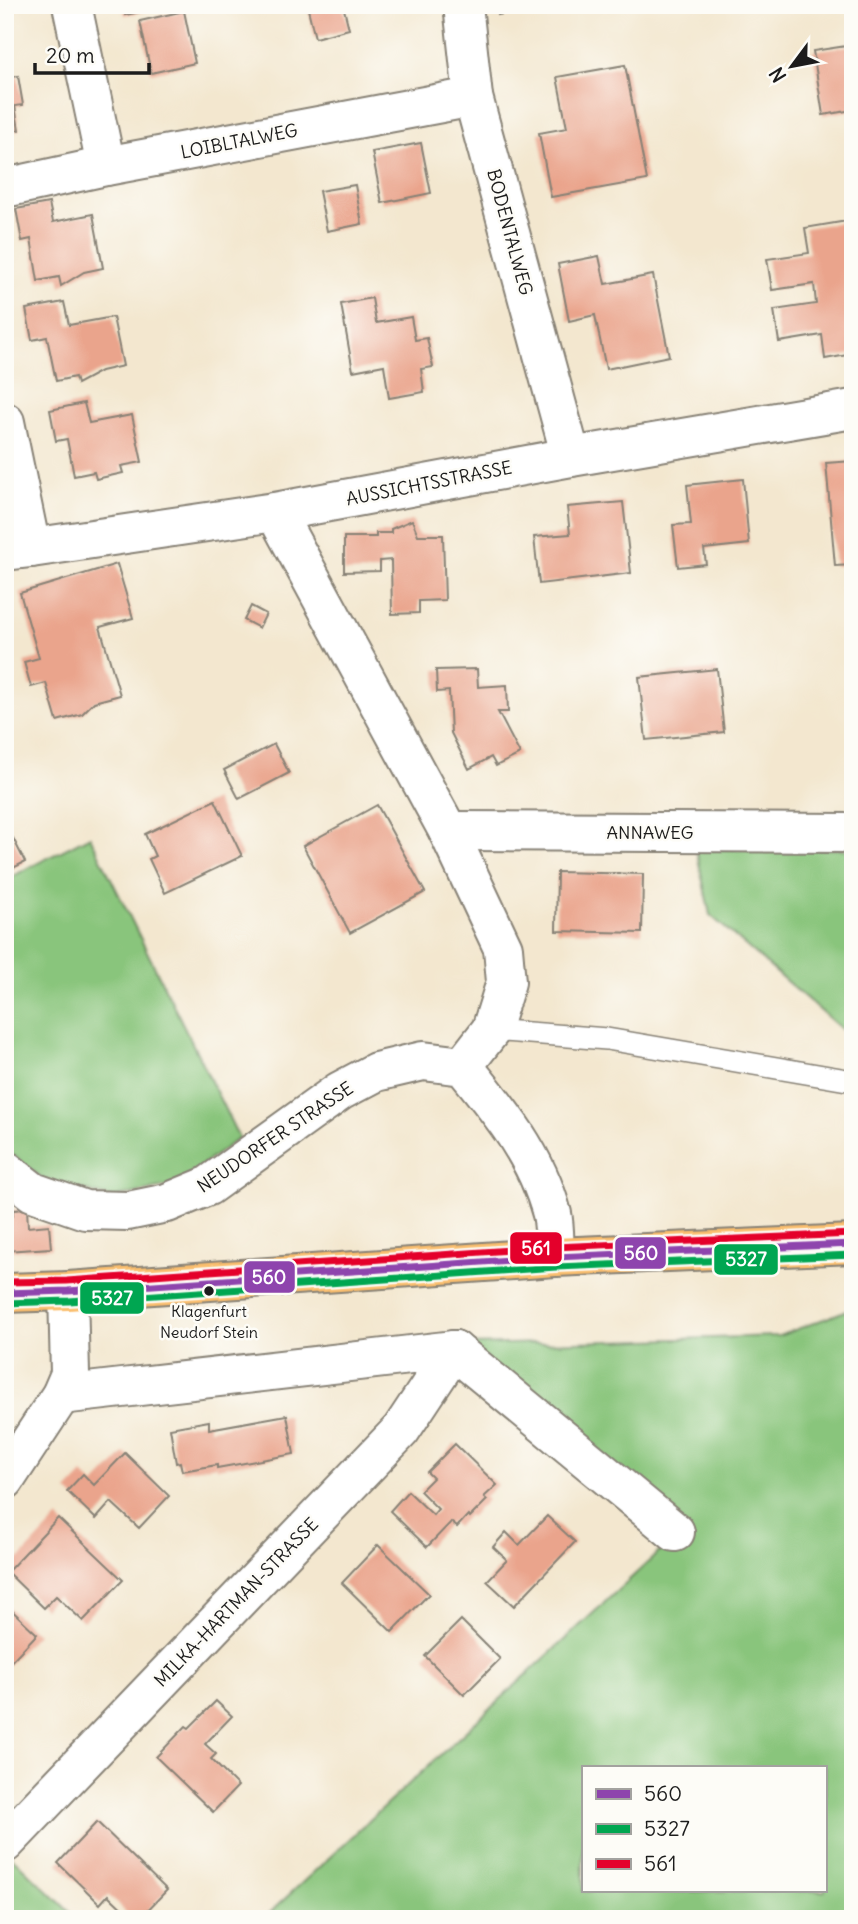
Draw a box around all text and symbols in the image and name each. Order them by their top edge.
scale bar [35,32,149,76]
north arrow [756,32,826,102]
text: 20 m [46,42,95,69]
text: N [764,63,791,87]
street label: LOIBLTALWEG [179,118,299,164]
street label: BODENTALWEG [482,166,538,298]
street label: AUSSICHTSSTRASSE [344,456,514,510]
street label: ANNAWEG [606,821,694,844]
street label: NEUDORFER STRASSE [193,1076,357,1198]
line badge: 561 [509,1231,563,1265]
text: 561 [521,1236,551,1260]
line badge: 560 [614,1236,667,1270]
text: 560 [624,1241,658,1265]
line badge: 5327 [713,1243,779,1276]
text: 5327 [725,1247,767,1271]
line badge: 560 [243,1260,296,1294]
text: 560 [252,1265,286,1289]
line badge: 5327 [79,1281,145,1315]
marker: Klagenfurt Neudorf Stein [202,1284,216,1298]
text: 5327 [91,1286,133,1310]
place label: Klagenfurt Neudorf Stein [160,1301,258,1342]
street label: MILKA-HARTMAN-STRASSE [149,1513,323,1691]
legend [582,1766,826,1892]
text: 560 [644,1780,682,1807]
text: 5327 [644,1815,690,1842]
text: 561 [644,1850,677,1877]

